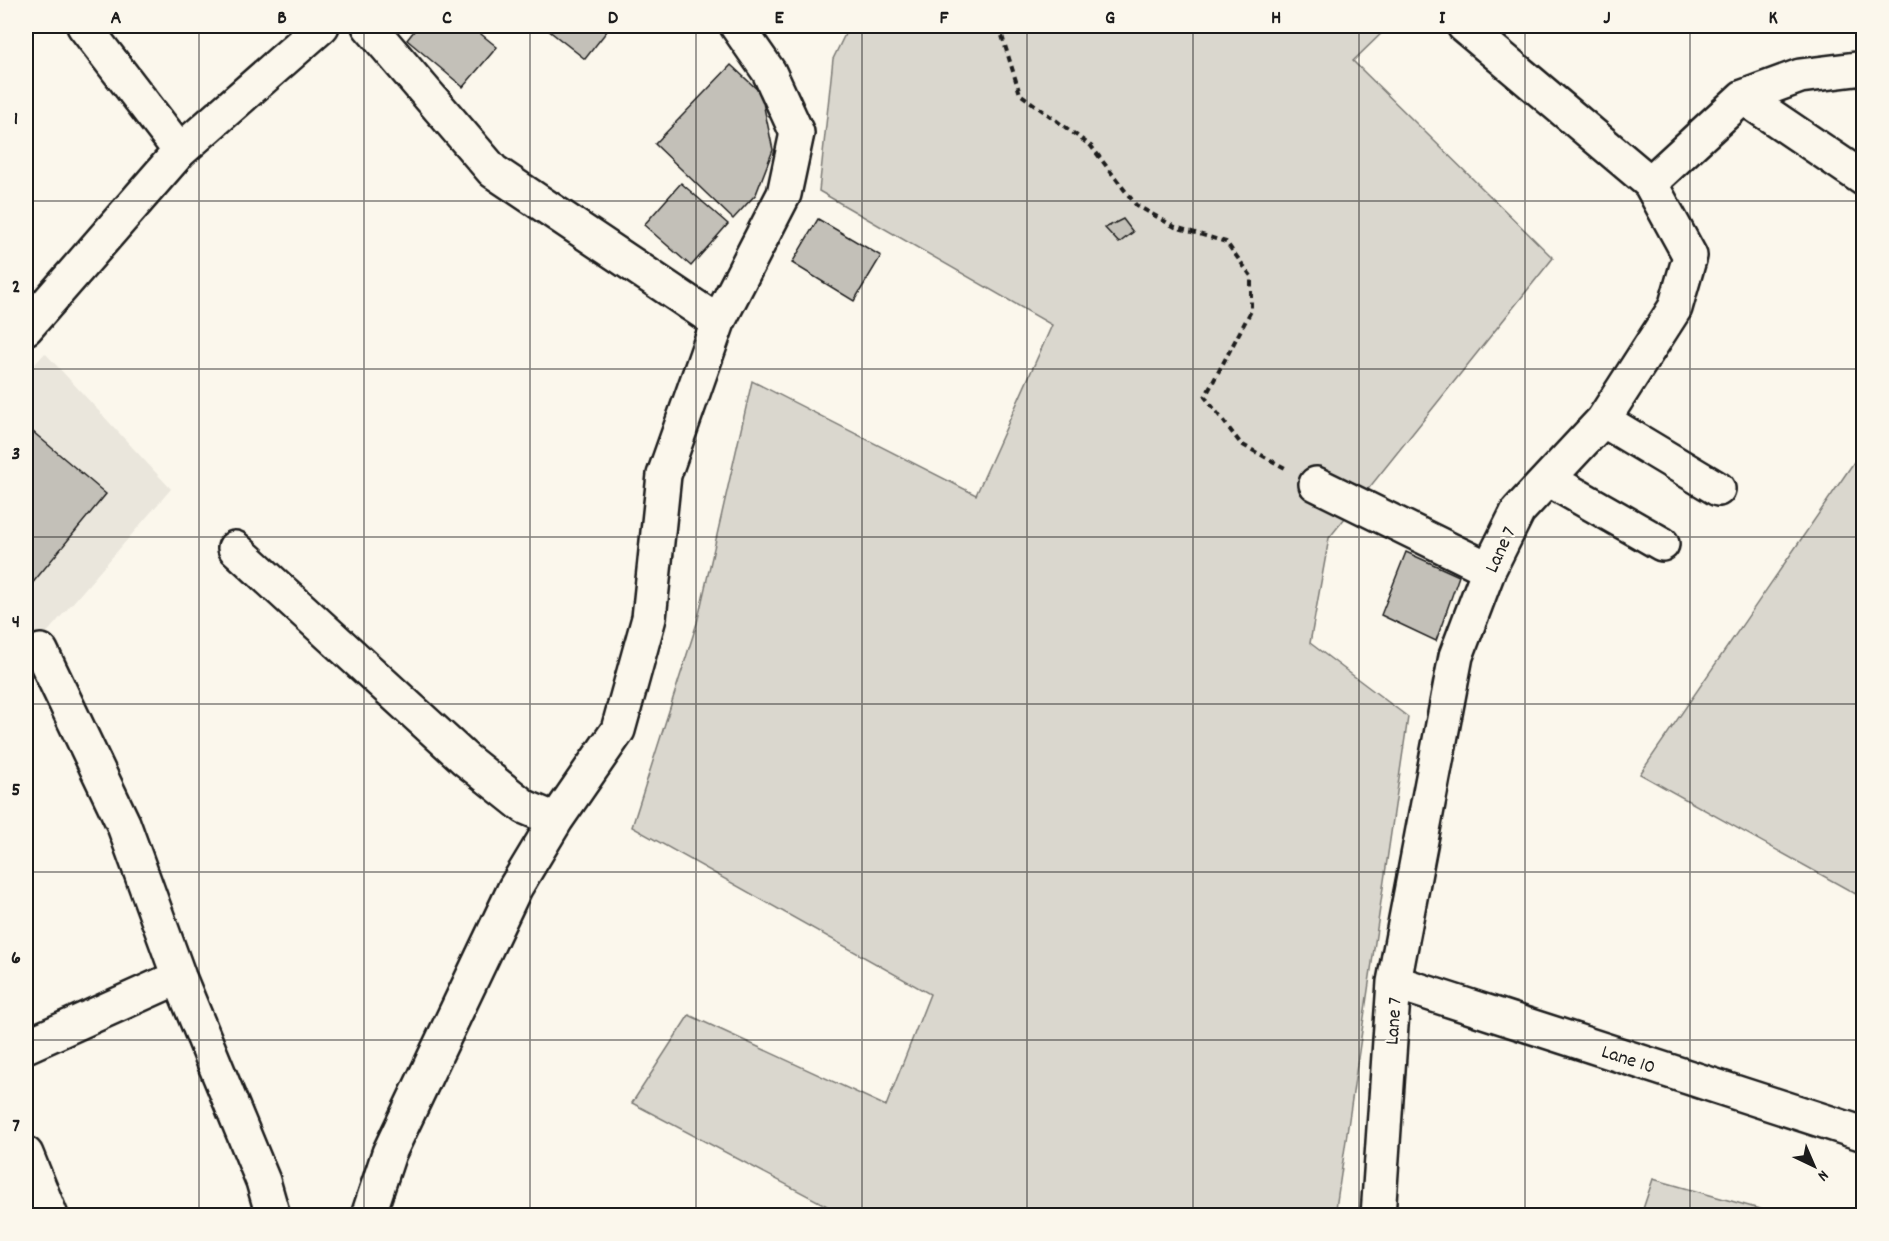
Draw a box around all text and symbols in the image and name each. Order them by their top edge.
text: A [111,5,122,33]
text: B [277,5,287,33]
text: C [442,5,452,33]
text: D [608,5,619,33]
text: E [774,5,784,33]
text: F [940,5,950,33]
text: G [1105,5,1115,33]
text: H [1271,5,1281,33]
text: I [1439,5,1446,33]
text: J [1603,5,1611,33]
text: K [1768,5,1778,33]
text: 1 [14,106,18,134]
text: 2 [12,274,20,302]
text: 3 [12,441,20,469]
street label: Lane 7 [1479,523,1525,578]
text: 4 [12,609,20,637]
text: 5 [11,777,21,805]
text: 6 [11,945,21,973]
street label: Lane 7 [1379,996,1411,1046]
street label: Lane 10 [1597,1039,1659,1083]
text: 7 [12,1113,20,1141]
north arrow [1784,1136,1844,1196]
text: N [1812,1164,1834,1186]

